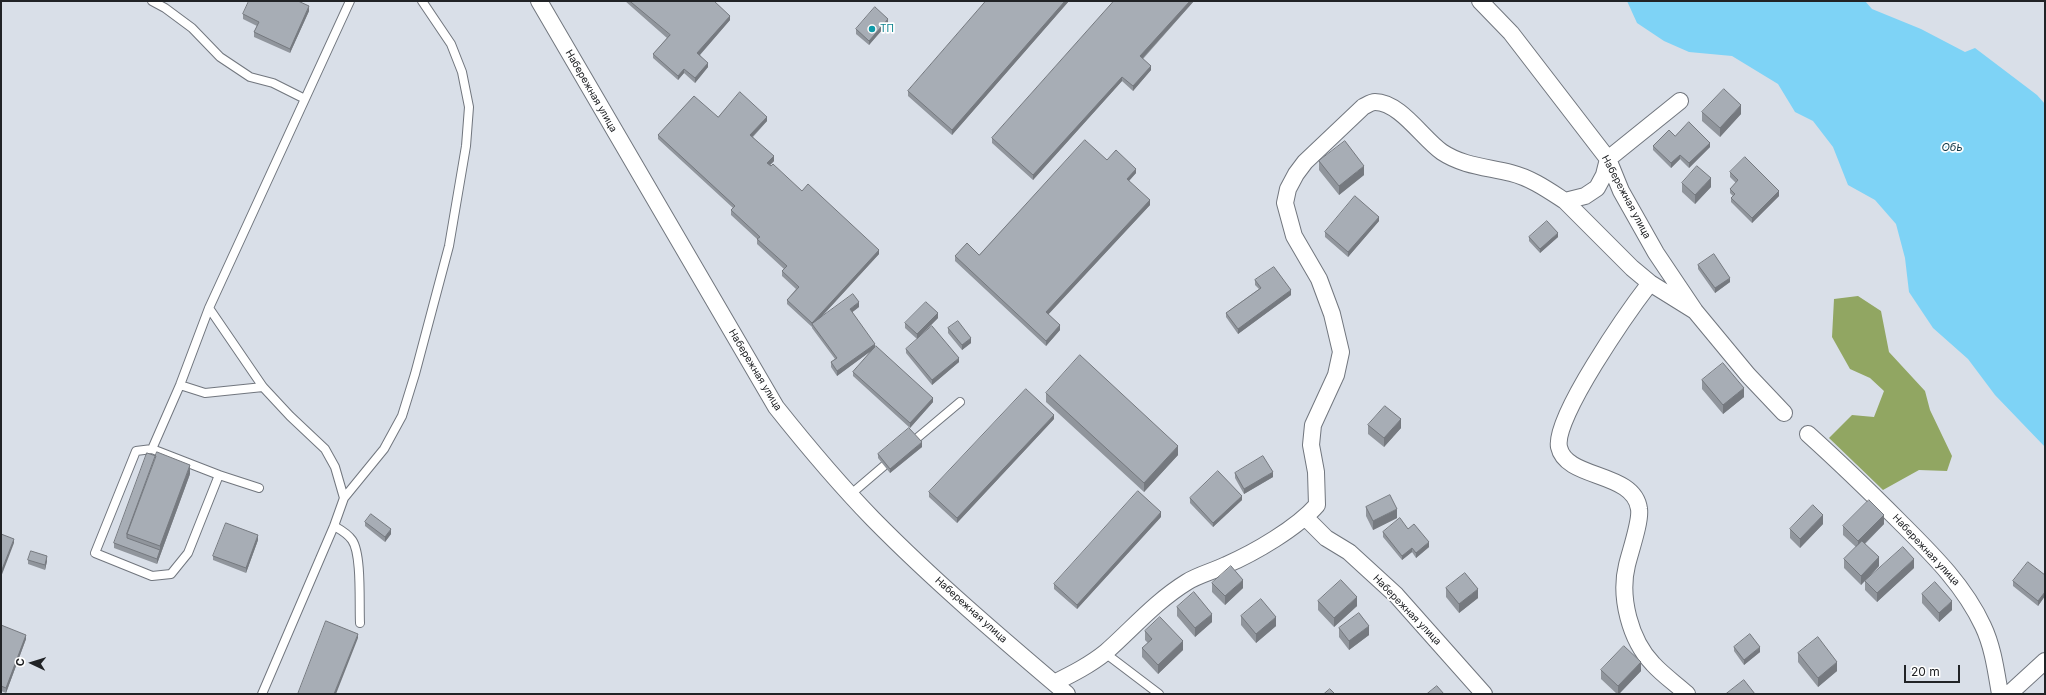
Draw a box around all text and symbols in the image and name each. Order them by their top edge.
place label: ТП [880,23,894,35]
marker: ТП [867,24,877,34]
street label: Набережная улица [563,48,619,134]
water label: Обь [1941,141,1963,155]
street label: Набережная улица [1599,153,1653,241]
street label: Набережная улица [726,327,784,413]
street label: Набережная улица [1890,512,1962,588]
street label: Набережная улица [1370,572,1444,648]
street label: Набережная улица [932,574,1010,646]
north arrow [12,643,52,683]
scale bar [1906,657,1962,683]
text: С [13,658,27,667]
text: 20 m [1911,664,1940,679]

